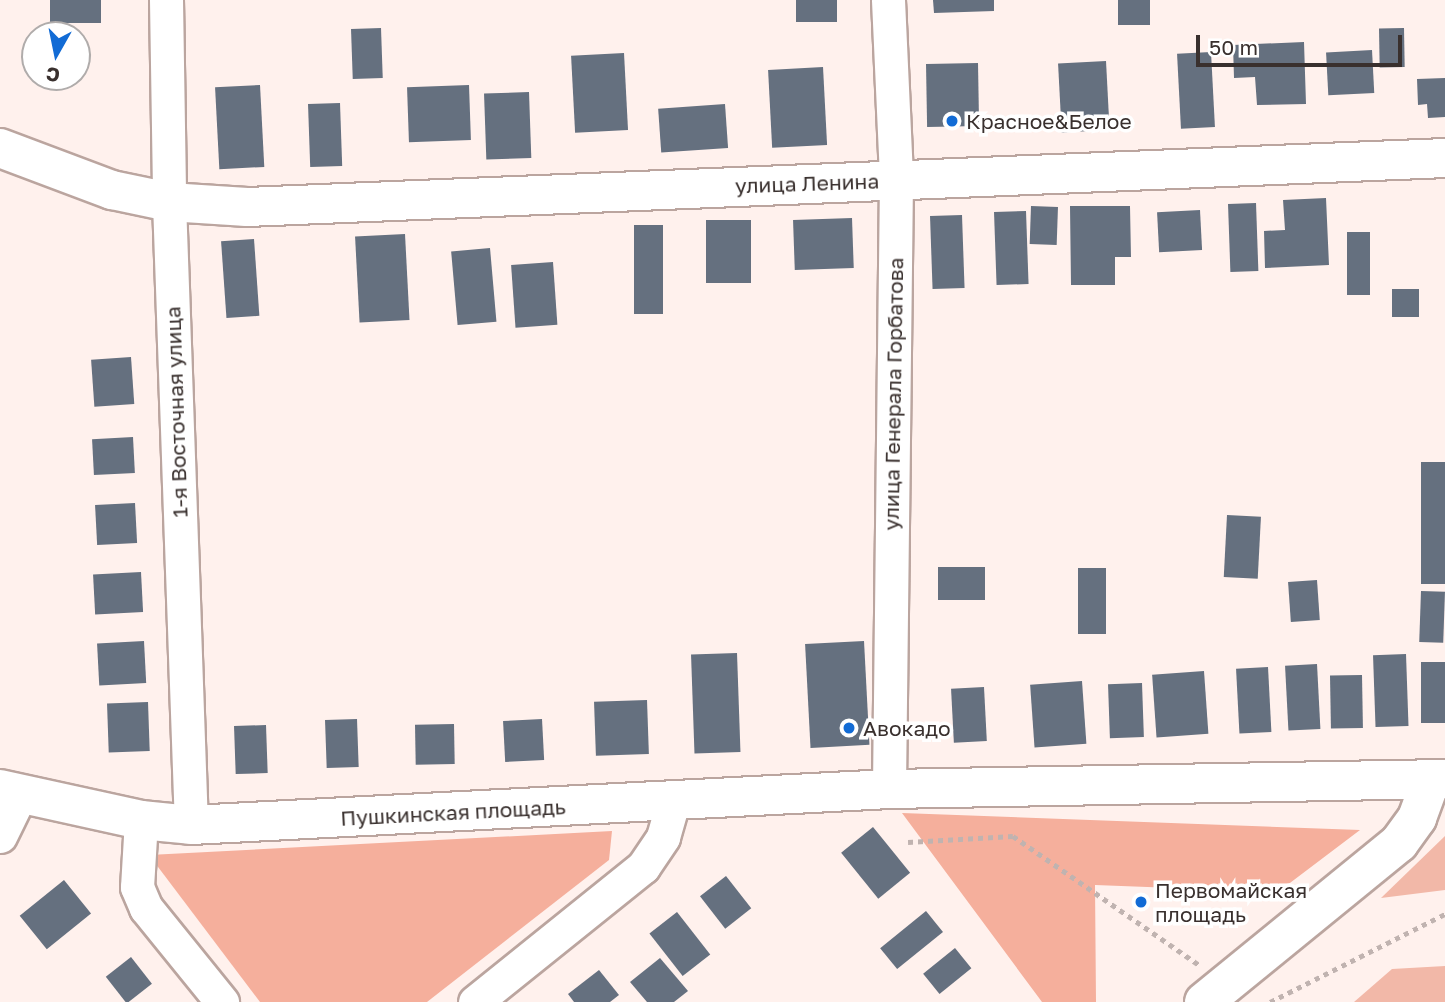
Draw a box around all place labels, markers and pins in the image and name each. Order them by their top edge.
place label: Красное&Белое [966,108,1132,134]
marker: Красное&Белое [944,113,960,129]
place label: Авокадо [863,715,951,741]
marker: Авокадо [841,720,857,736]
place label: Первомайская площадь [1155,877,1307,927]
marker: Первомайская площадь [1133,894,1149,910]

